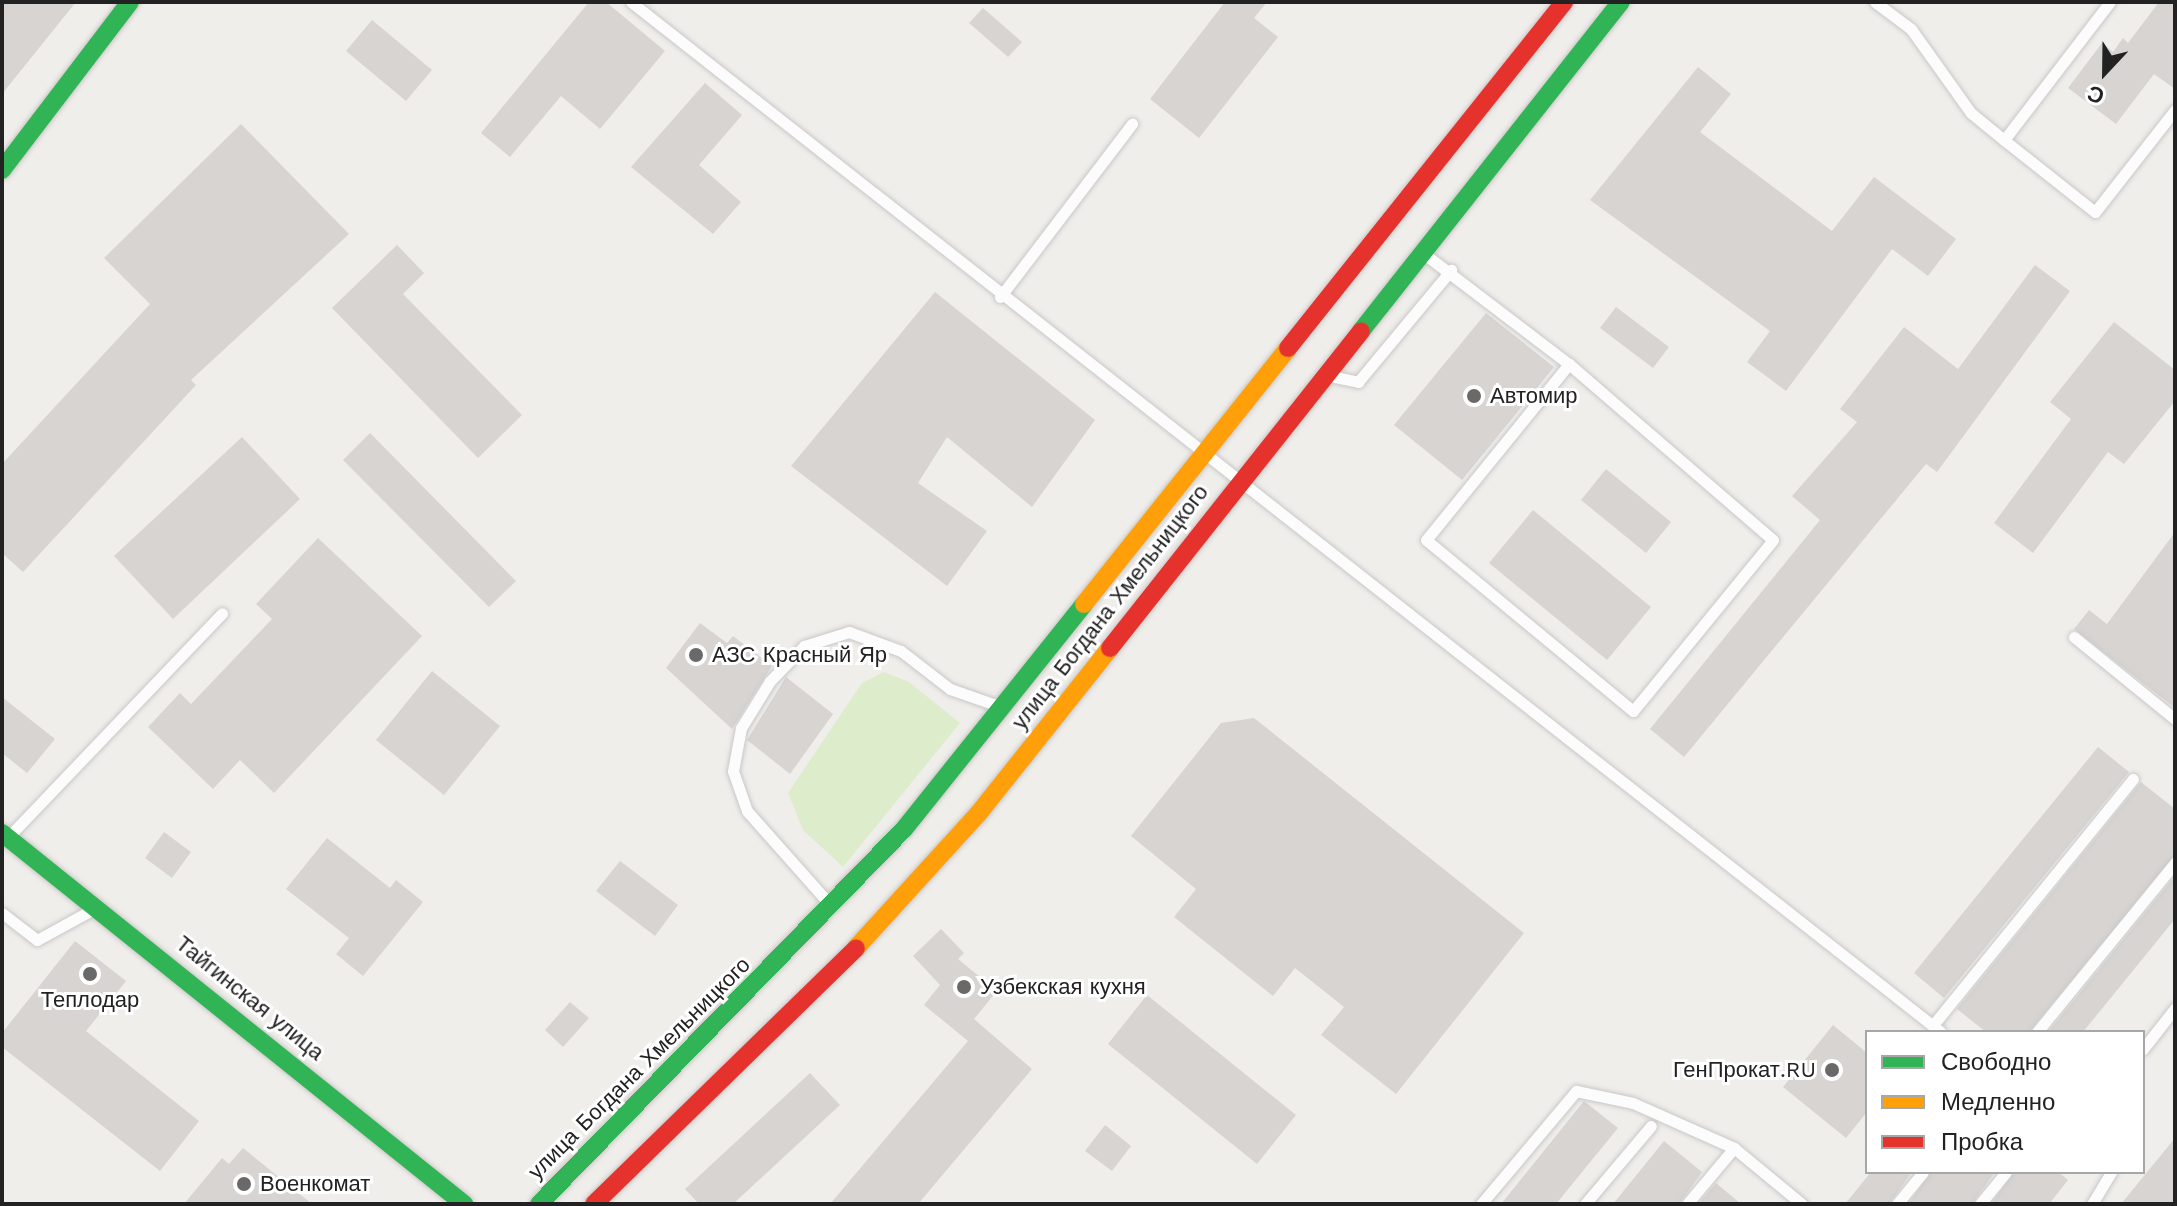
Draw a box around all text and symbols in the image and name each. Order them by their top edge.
north arrow [2065,32,2145,112]
text: С [2084,80,2108,109]
place label: Автомир [1490,383,1578,409]
marker: Автомир [1465,387,1483,405]
street label: улица Богдана Хмельницкого [1006,479,1214,735]
place label: АЗС Красный Яр [712,642,887,668]
marker: АЗС Красный Яр [687,646,705,664]
street label: Тайгинская улица [171,930,329,1066]
street label: улица Богдана Хмельницкого [522,951,756,1185]
marker: Теплодар [81,965,99,983]
place label: Узбекская кухня [980,974,1146,1000]
marker: Узбекская кухня [955,978,973,996]
place label: Теплодар [41,987,139,1013]
legend [1865,1030,2145,1174]
text: Свободно [1941,1048,2051,1076]
place label: ГенПрокат.RU [1673,1057,1816,1083]
marker: ГенПрокат.RU [1823,1061,1841,1079]
text: Медленно [1941,1088,2055,1116]
text: Пробка [1941,1128,2023,1156]
place label: Военкомат [260,1171,370,1197]
marker: Военкомат [235,1175,253,1193]

